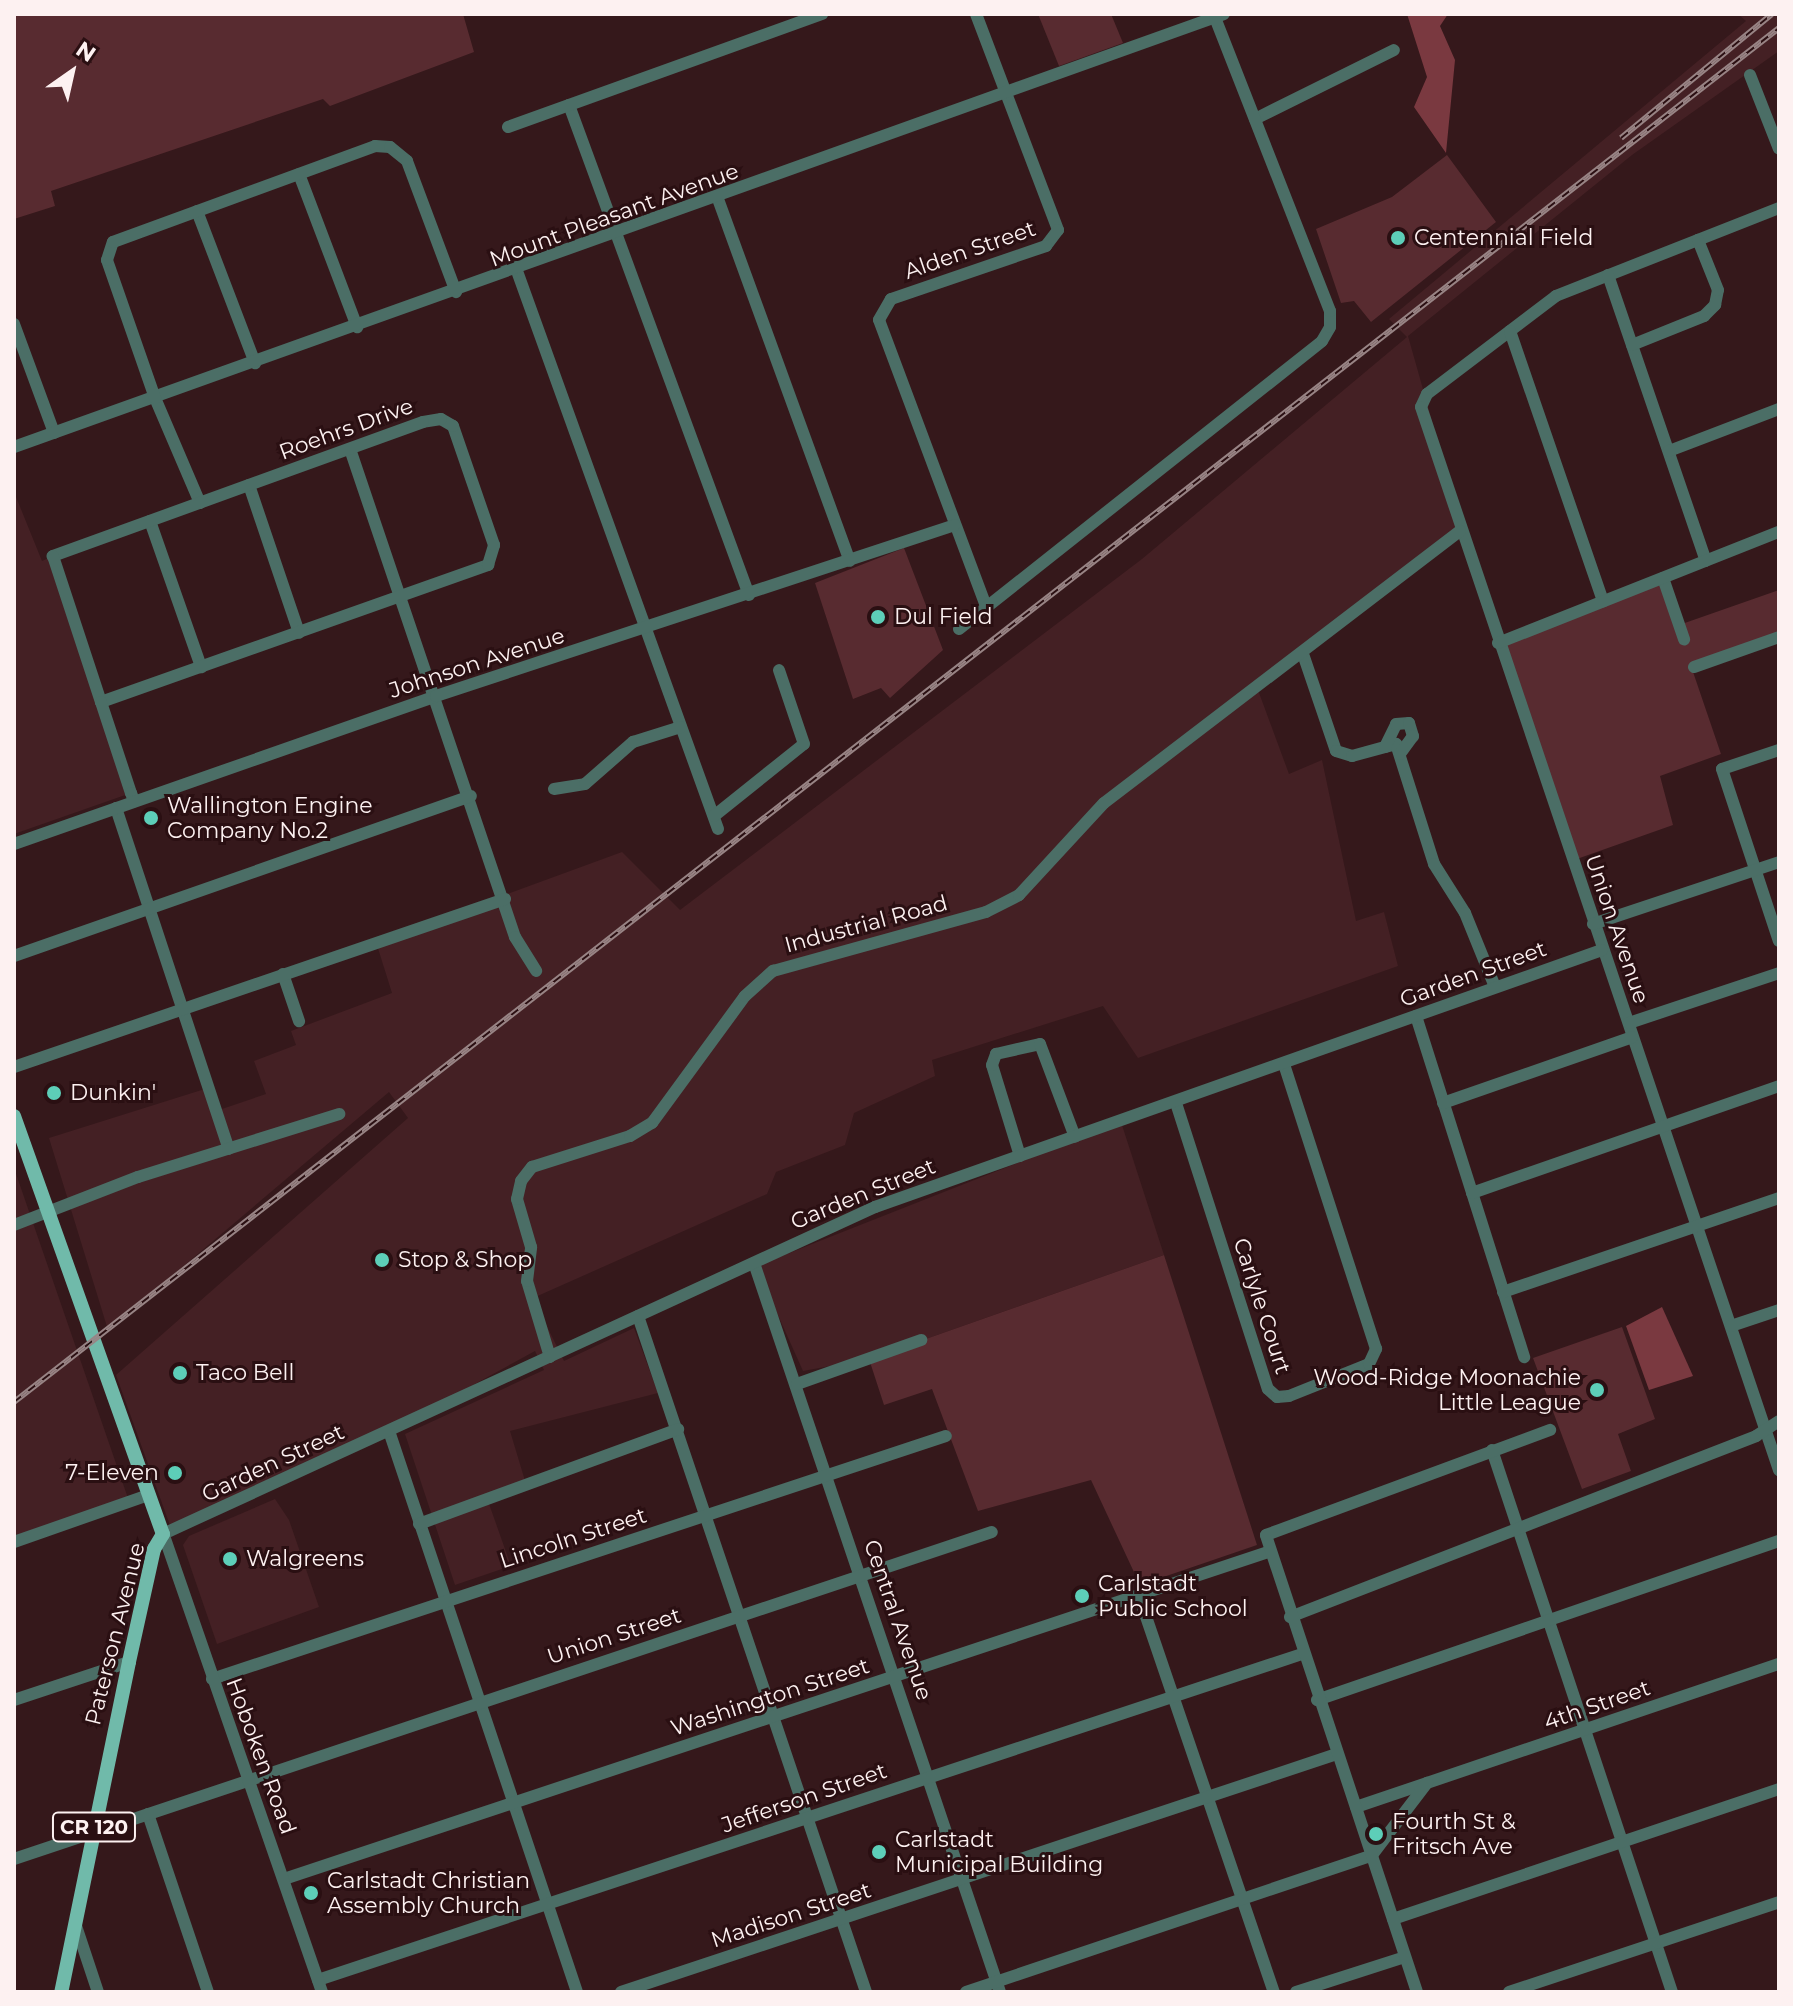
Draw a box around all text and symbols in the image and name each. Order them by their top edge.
north arrow [32,32,112,112]
text: N [71,36,101,68]
street label: Mount Pleasant Avenue [486,158,742,272]
street label: Alden Street [901,215,1039,285]
place label: Centennial Field [1414,225,1593,251]
marker: Centennial Field [1389,229,1407,247]
street label: Roehrs Drive [275,393,417,465]
place label: Dul Field [894,604,993,630]
marker: Dul Field [869,608,887,626]
street label: Johnson Avenue [386,622,568,704]
place label: Wallington Engine Company No.2 [167,792,373,844]
marker: Wallington Engine Company No.2 [142,809,160,827]
street label: Union Avenue [1579,851,1655,1007]
street label: Industrial Road [782,890,950,958]
street label: Garden Street [1396,935,1550,1013]
place label: Dunkin' [70,1080,156,1106]
marker: Dunkin' [45,1084,63,1102]
street label: Garden Street [787,1153,939,1235]
street label: Carlyle Court [1228,1235,1296,1377]
place label: Stop & Shop [398,1247,532,1273]
marker: Stop & Shop [373,1251,391,1269]
place label: Taco Bell [196,1360,294,1386]
marker: Taco Bell [171,1364,189,1382]
place label: Wood-Ridge Moonachie Little League [1313,1364,1581,1416]
marker: Wood-Ridge Moonachie Little League [1588,1381,1606,1399]
street label: Garden Street [198,1419,348,1507]
place label: 7-Eleven [65,1460,159,1486]
marker: 7-Eleven [166,1464,184,1482]
street label: Lincoln Street [496,1502,650,1574]
street label: Central Avenue [858,1536,938,1704]
street label: Paterson Avenue [80,1540,150,1728]
place label: Walgreens [246,1546,364,1572]
marker: Walgreens [221,1550,239,1568]
place label: Carlstadt Public School [1098,1570,1248,1622]
marker: Carlstadt Public School [1073,1587,1091,1605]
street label: Union Street [544,1602,684,1670]
street label: Washington Street [667,1652,873,1742]
street label: Hoboken Road [220,1674,302,1838]
street label: 4th Street [1540,1675,1654,1735]
street label: Jefferson Street [718,1757,890,1839]
place label: Fourth St & Fritsch Ave [1392,1808,1516,1860]
road number: CR 120 [50,1811,138,1843]
marker: Fourth St & Fritsch Ave [1367,1825,1385,1843]
place label: Carlstadt Municipal Building [895,1826,1103,1878]
marker: Carlstadt Municipal Building [870,1843,888,1861]
place label: Carlstadt Christian Assembly Church [327,1867,530,1918]
street label: Madison Street [708,1877,874,1953]
marker: Carlstadt Christian Assembly Church [302,1884,320,1902]

